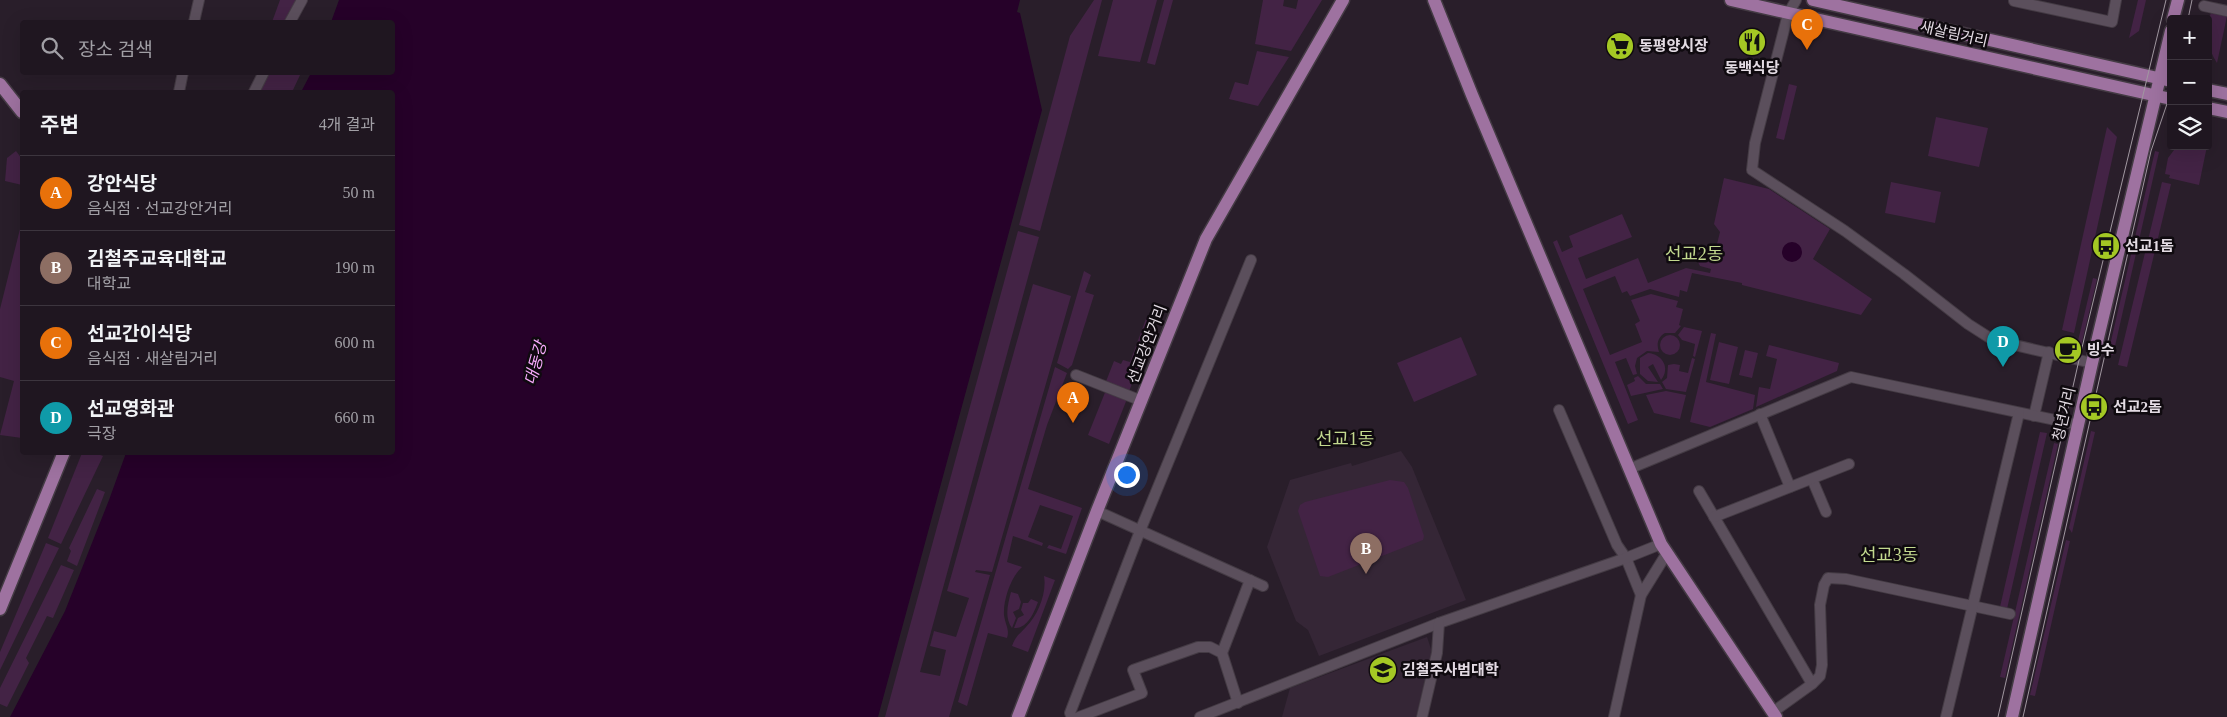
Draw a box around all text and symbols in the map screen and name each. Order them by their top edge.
pin: C [1791,9,1823,50]
map controls [2167,15,2212,150]
button: + [2167,15,2212,60]
street label: 새살림거리 [1919,18,1989,50]
search box [20,20,395,75]
restaurant icon: 동백식당 [1737,27,1767,57]
supermarket icon: 동평양시장 [1605,31,1635,61]
icon: search [38,34,66,62]
place label: 동평양시장 [1639,38,1708,54]
text: 장소 검색 [78,39,153,60]
place label: 동백식당 [1724,60,1780,76]
button: − [2167,60,2212,105]
button: layers [2167,105,2212,150]
text: 주변 [40,113,79,137]
text: 4개 결과 [319,116,375,133]
text: 강안식당 [87,173,157,194]
text: A [50,184,62,201]
text: 50 m [343,184,375,201]
text: 음식점 · 선교강안거리 [87,200,233,217]
bus stop icon: 선교1돔 [2091,231,2121,261]
place label: 선교1돔 [2125,238,2174,254]
district label: 선교2동 [1665,244,1723,264]
text: 김철주교육대학교 [87,248,227,269]
text: B [51,259,61,276]
text: 190 m [335,259,375,276]
text: 대학교 [87,275,131,292]
street label: 선교강안거리 [1125,302,1169,386]
text: 선교간이식당 [87,323,192,344]
pin: D [1987,326,2019,367]
text: C [50,334,62,351]
text: 600 m [335,334,375,351]
cafe icon: 빙수 [2053,335,2083,365]
water label: 대동강 [522,337,550,387]
place label: 빙수 [2087,342,2115,358]
text: 음식점 · 새살림거리 [87,350,218,367]
pin: A [1057,382,1089,423]
street label: 청년거리 [2050,385,2078,443]
bus stop icon: 선교2돔 [2079,392,2109,422]
text: 선교영화관 [87,398,174,419]
place label: 선교2돔 [2113,399,2162,415]
text: D [50,409,62,426]
text: 660 m [335,409,375,426]
text: 극장 [87,425,116,442]
district label: 선교1동 [1316,429,1374,449]
your location [1114,462,1140,488]
pin: B [1350,533,1382,574]
district label: 선교3동 [1860,545,1918,565]
school or university icon: 김철주사범대학 [1368,655,1398,685]
place label: 김철주사범대학 [1402,661,1499,678]

